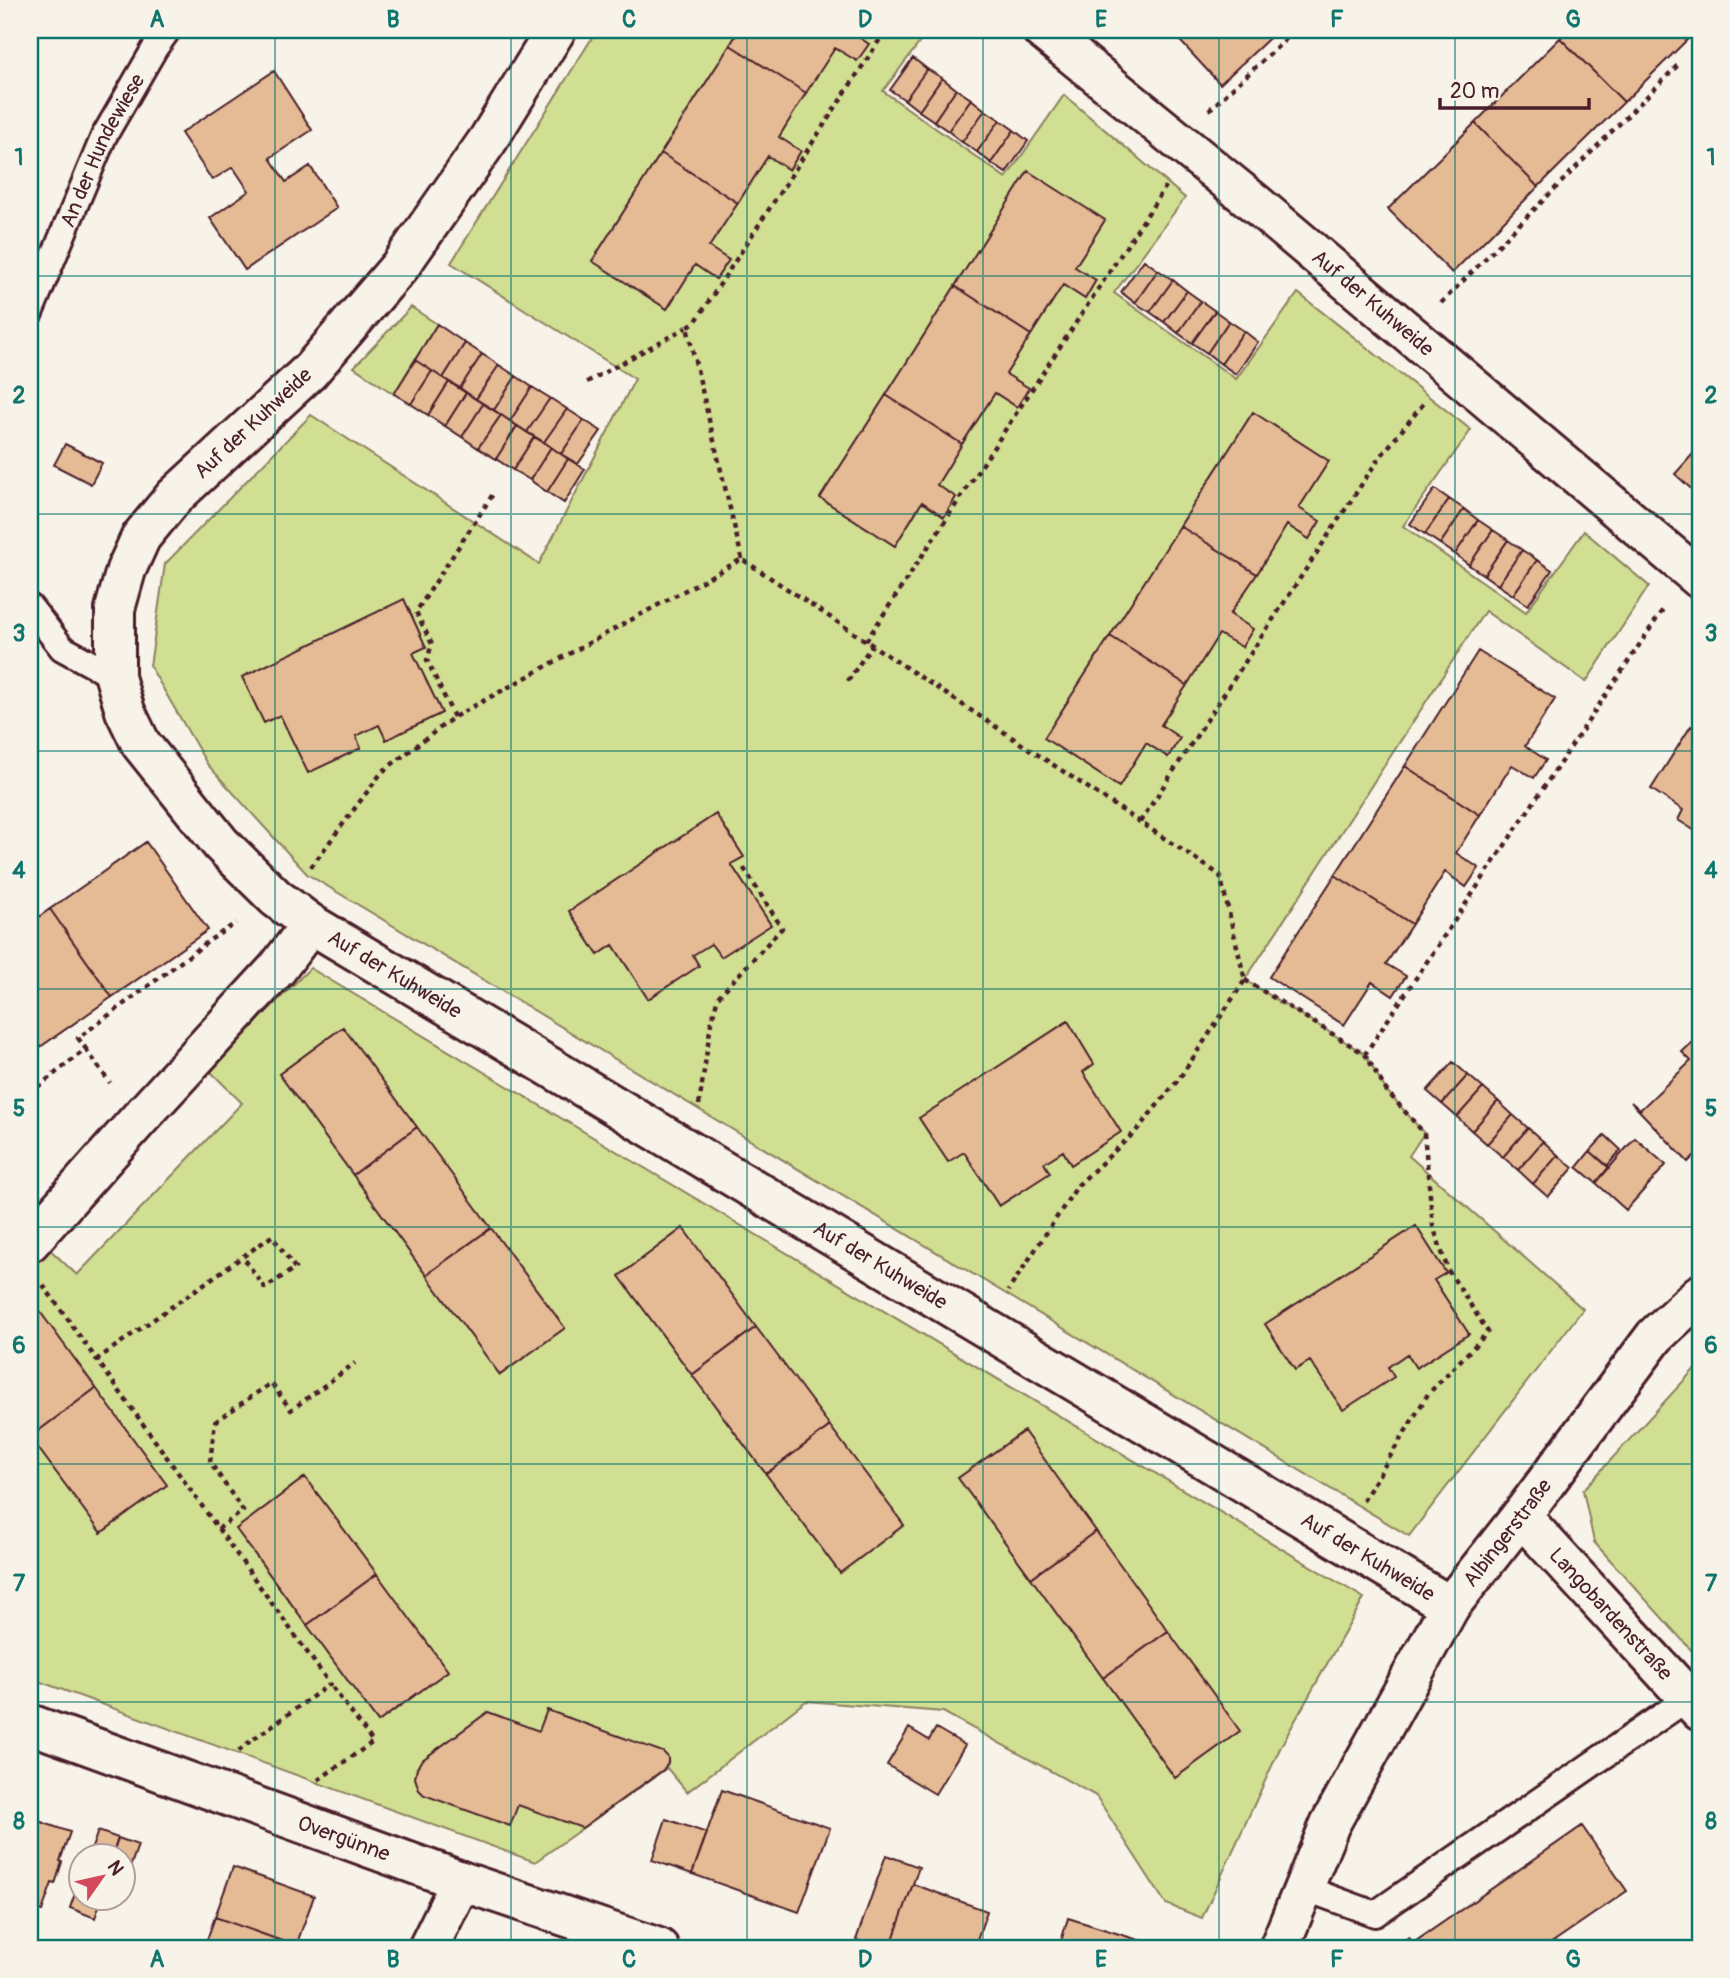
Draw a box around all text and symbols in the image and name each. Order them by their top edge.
text: A [150,5,165,34]
text: B [386,5,400,34]
text: C [622,5,636,34]
text: D [858,5,872,34]
text: E [1095,5,1107,34]
text: F [1330,5,1344,34]
text: G [1565,5,1581,34]
scale bar [1440,66,1588,110]
street label: An der Hundewiese [54,68,152,232]
text: 20 m [1450,78,1499,105]
text: 1 [15,143,24,172]
text: 1 [1707,143,1716,172]
street label: Auf der Kuhweide [1306,244,1440,363]
street label: Auf der Kuhweide [189,361,318,485]
text: 2 [13,381,26,410]
text: 2 [1705,381,1718,410]
text: 3 [13,619,25,648]
text: 3 [1705,619,1717,648]
text: 4 [12,856,26,885]
text: 4 [1704,856,1718,885]
street label: Auf der Kuhweide [323,924,467,1026]
text: 5 [13,1094,25,1123]
text: 5 [1705,1094,1717,1123]
street label: Auf der Kuhweide [808,1215,953,1316]
text: 6 [12,1331,26,1360]
text: 6 [1704,1331,1718,1360]
street label: Albingerstraße [1457,1473,1558,1593]
street label: Auf der Kuhweide [1296,1507,1440,1608]
street label: Langobardenstraße [1543,1542,1679,1687]
text: 7 [13,1569,26,1598]
text: 7 [1705,1569,1718,1598]
text: 8 [13,1807,25,1836]
text: 8 [1705,1807,1717,1836]
street label: Overgünne [294,1810,394,1868]
north arrow [66,1842,136,1912]
text: N [102,1856,129,1880]
text: A [150,1945,165,1974]
text: B [386,1945,400,1974]
text: C [622,1945,636,1974]
text: D [858,1945,872,1974]
text: E [1095,1945,1107,1974]
text: F [1330,1945,1344,1974]
text: G [1565,1945,1581,1974]

